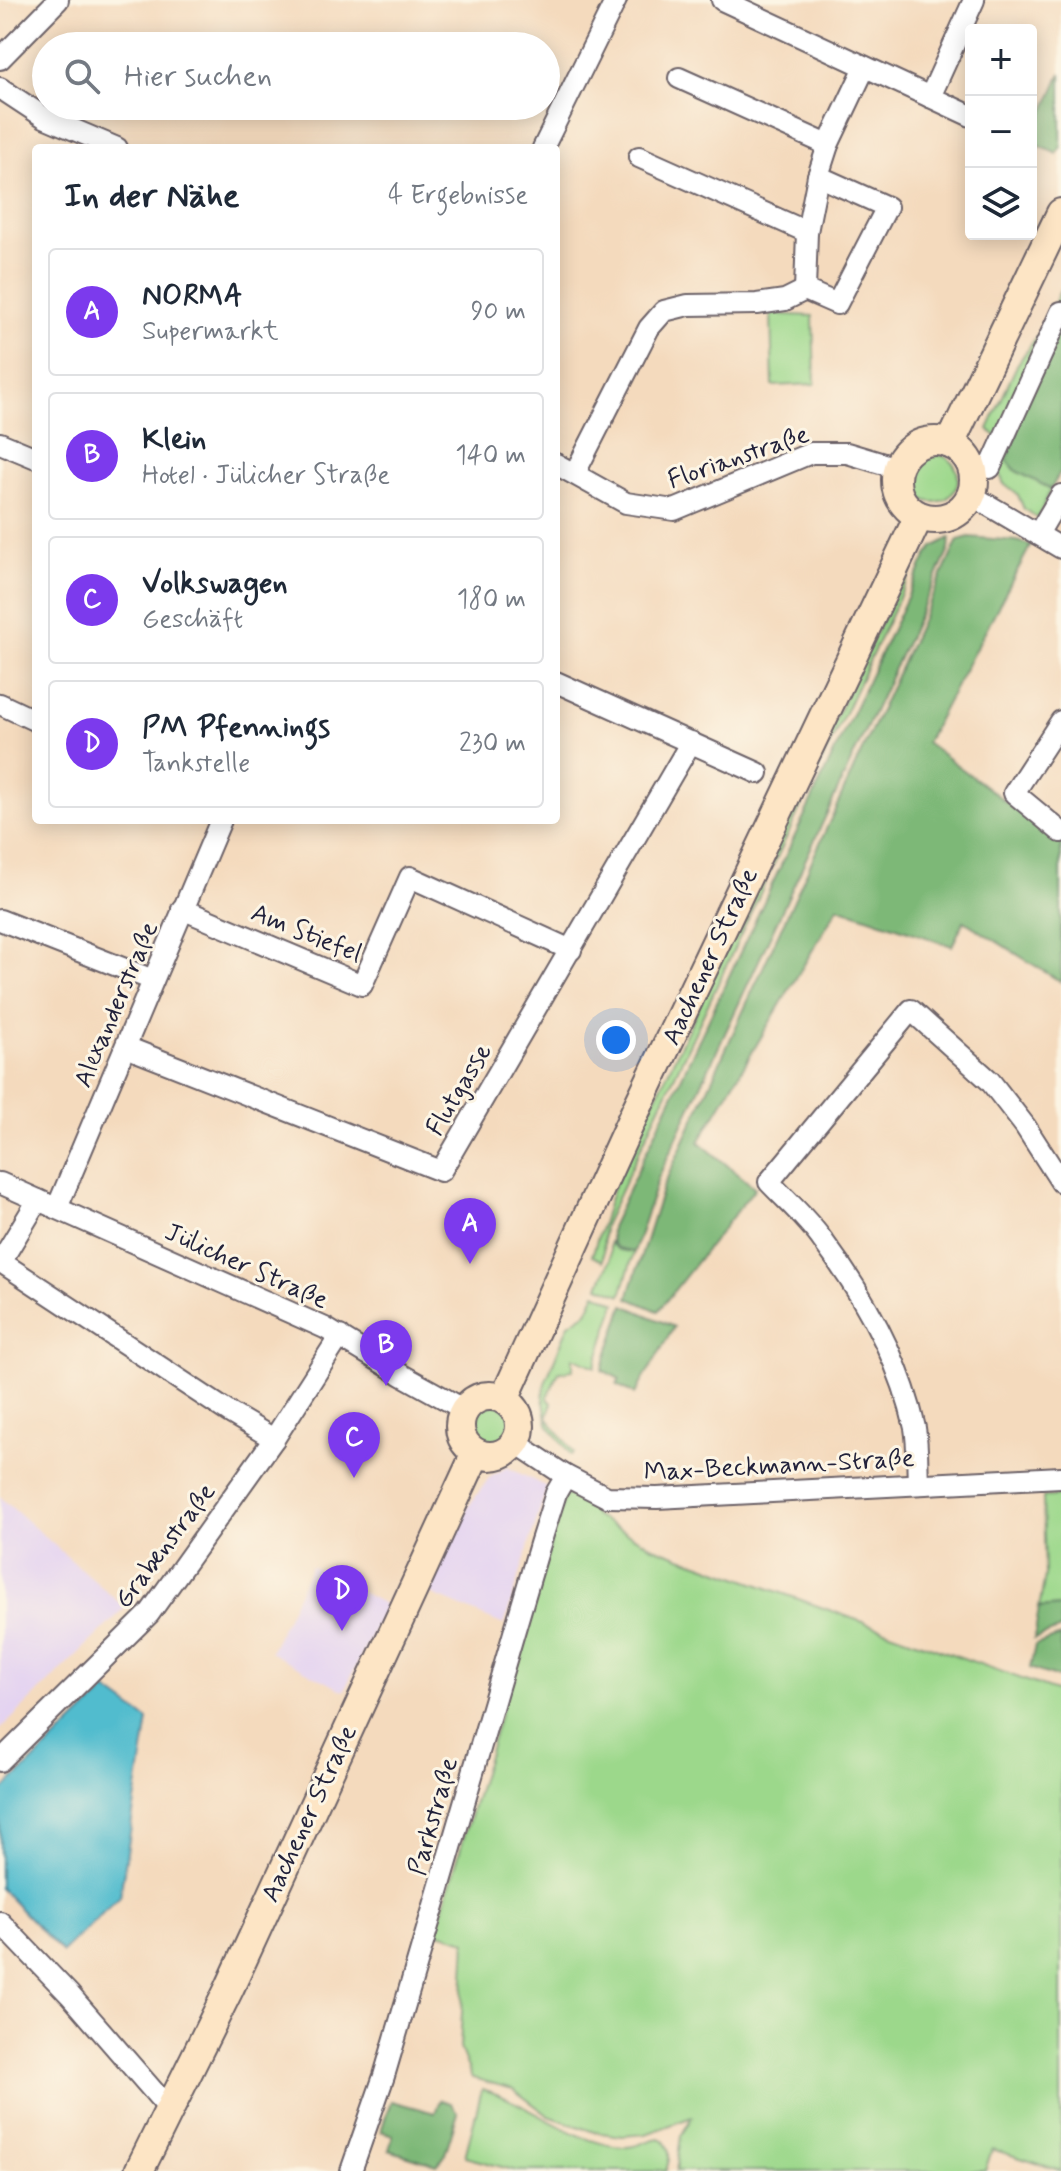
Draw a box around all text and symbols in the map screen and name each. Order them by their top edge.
map controls [965,24,1037,240]
button: + [965,24,1037,96]
search box [32,32,560,120]
icon: search [60,54,104,98]
text: Hier suchen [124,57,272,96]
button: − [965,96,1037,168]
button: layers [965,168,1037,240]
text: In der Nähe [64,174,239,219]
text: 4 Ergebnisse [388,179,528,213]
text: NORMA [142,276,243,315]
text: A [83,295,101,329]
text: 90 m [471,295,526,329]
text: Supermarkt [142,315,279,349]
street label: Florianstraße [663,418,814,498]
text: Klein [142,420,206,459]
text: B [84,439,100,473]
text: 140 m [455,439,526,473]
text: Hotel · Jülicher Straße [142,459,390,493]
text: Volkswagen [142,564,288,603]
text: C [83,583,101,617]
text: 180 m [457,583,526,617]
text: Geschäft [142,603,243,637]
text: PM Pfennings [142,708,330,747]
text: D [83,727,101,761]
text: 230 m [459,727,526,761]
text: Tankstelle [142,747,250,781]
street label: Aachener Straße [655,863,767,1051]
street label: Am Stiefel [246,896,367,971]
street label: Alexanderstraße [67,916,167,1093]
your location [596,1020,636,1060]
street label: Flutgasse [419,1037,501,1143]
pin: A [444,1198,496,1264]
street label: Jülicher Straße [159,1216,333,1318]
pin: B [360,1320,412,1386]
pin: C [328,1412,380,1478]
street label: Max-Beckmann-Straße [643,1442,916,1490]
street label: Grabenstraße [107,1476,224,1616]
pin: D [316,1565,368,1631]
street label: Aachener Straße [254,1720,366,1908]
street label: Parkstraße [401,1753,467,1879]

